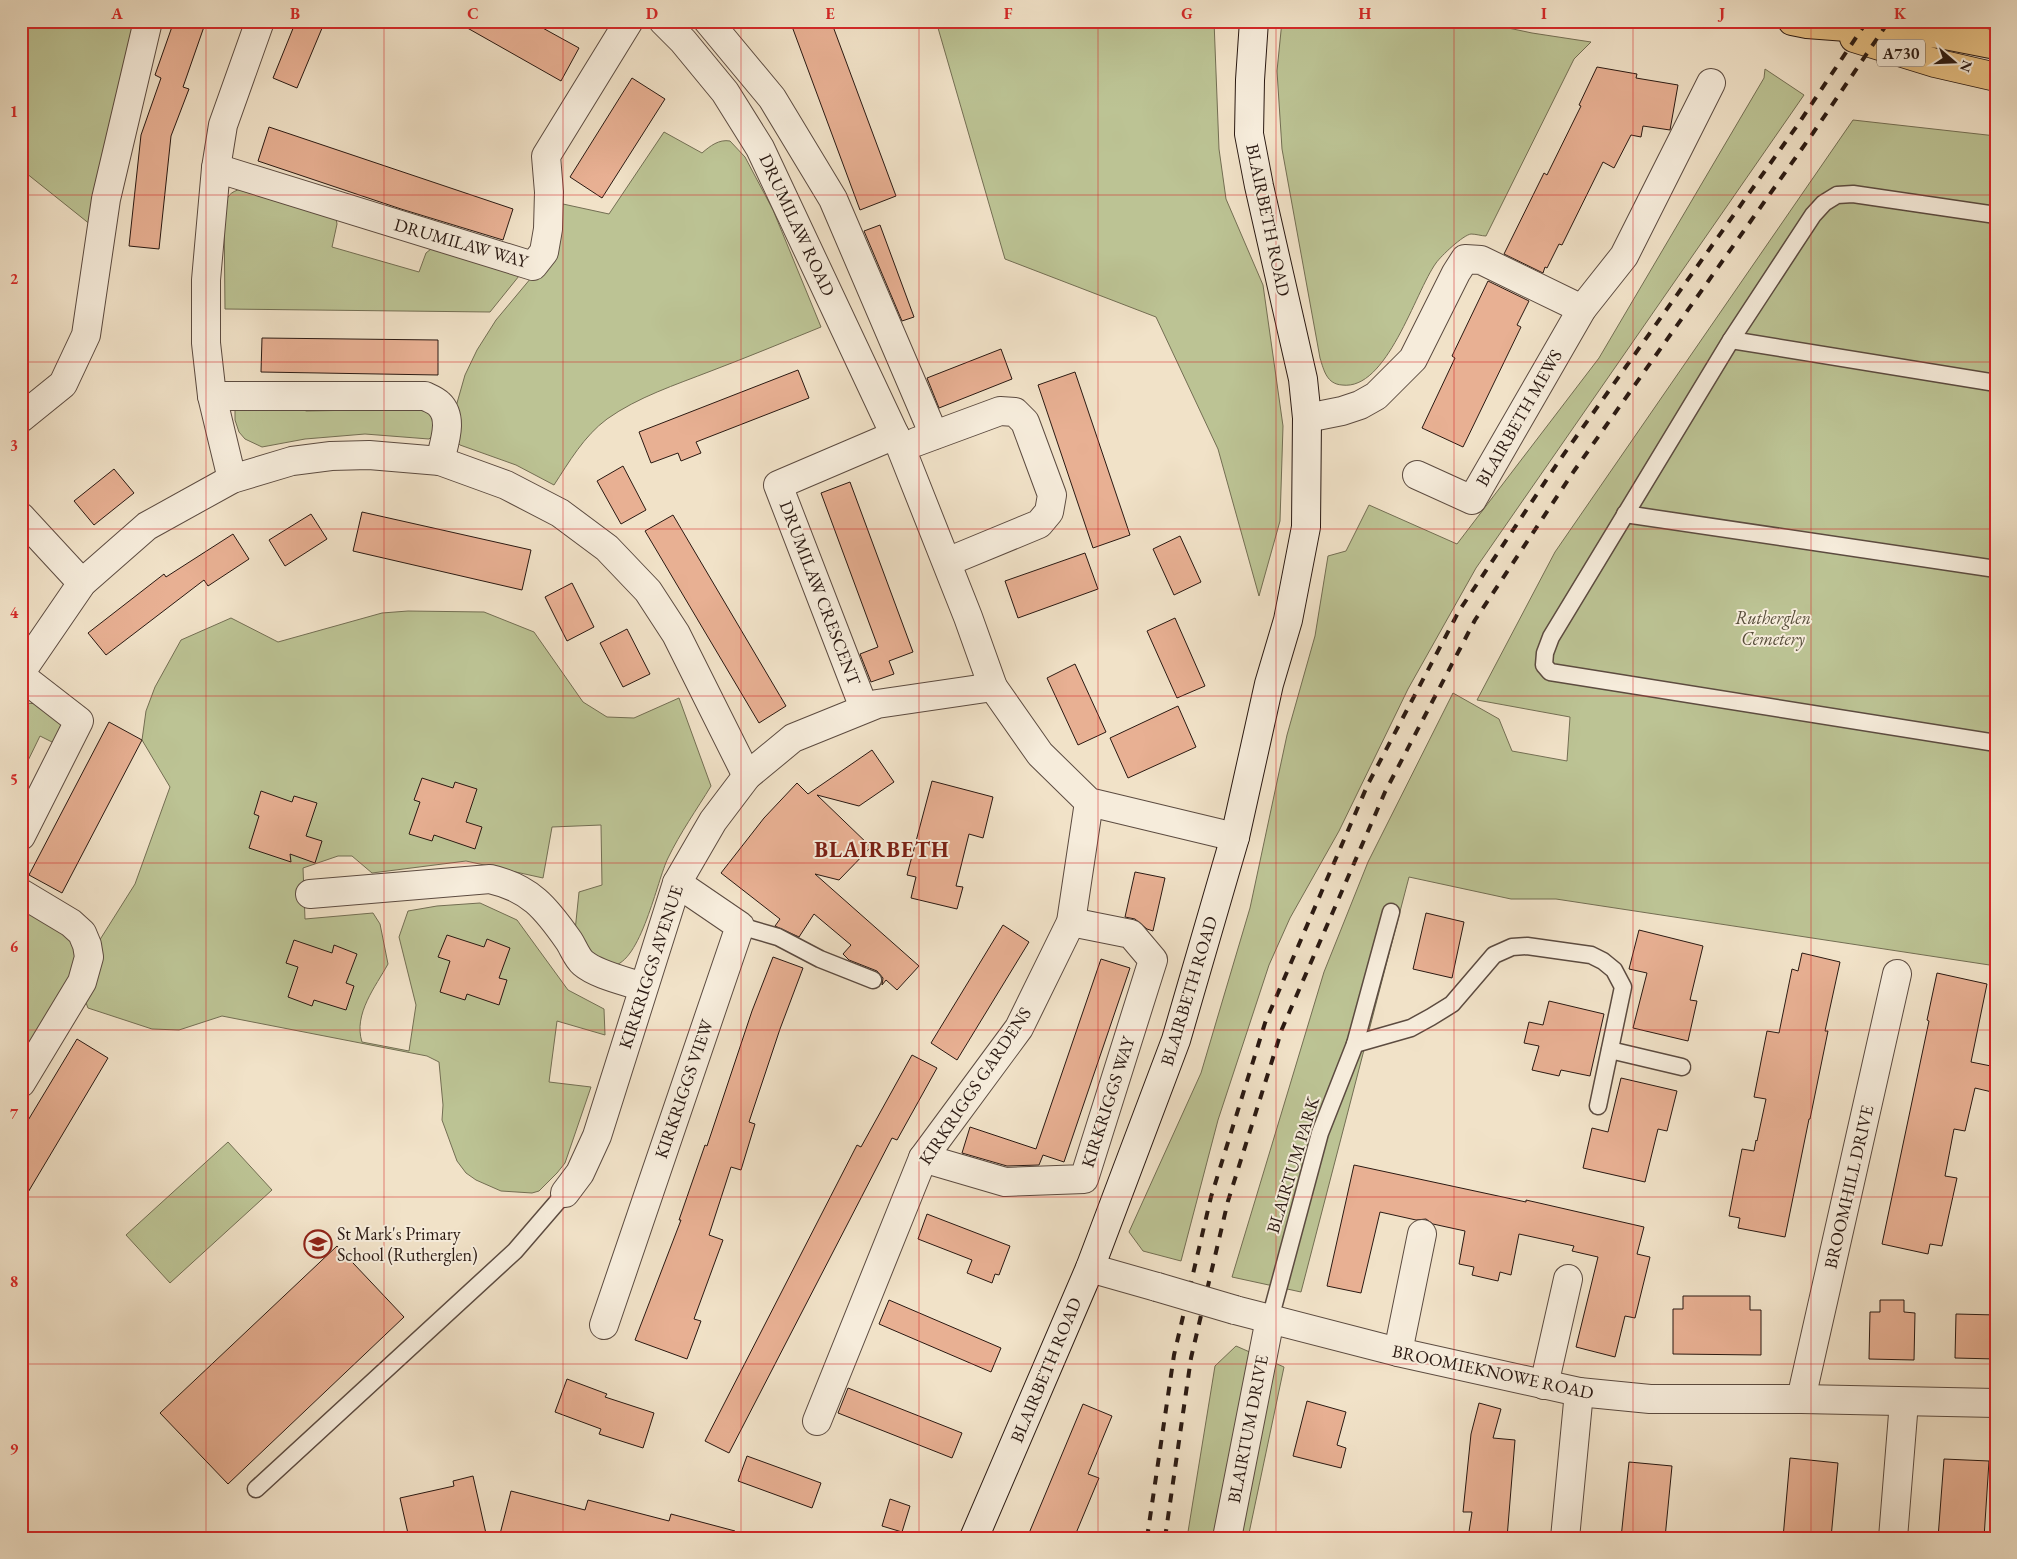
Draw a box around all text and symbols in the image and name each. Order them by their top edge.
text: A [110,3,123,24]
text: B [290,3,300,24]
text: C [467,3,479,24]
text: D [646,3,658,24]
text: E [825,3,835,24]
text: F [1004,3,1013,24]
text: G [1181,3,1193,24]
text: H [1359,3,1372,24]
text: I [1541,3,1547,24]
text: J [1717,3,1725,24]
text: K [1894,3,1907,24]
north arrow [1930,38,1980,88]
road number: A730 [1877,40,1925,66]
text: N [1956,58,1977,75]
text: 1 [10,101,18,122]
street label: BLAIRBETH ROAD [1241,141,1296,298]
street label: DRUMILAW ROAD [754,150,841,300]
street label: DRUMILAW WAY [392,212,532,273]
text: 2 [10,268,19,289]
street label: BLAIRBETH MEWS [1470,345,1567,490]
text: 3 [10,435,18,456]
street label: DRUMILAW CRESCENT [775,497,867,689]
text: 4 [10,602,19,623]
park label: Rutherglen Cemetery [1735,606,1811,651]
text: 5 [10,769,18,790]
district label: BLAIRBETH [814,835,950,864]
street label: KIRKRIGGS AVENUE [613,882,688,1051]
street label: BLAIRBETH ROAD [1155,913,1222,1069]
text: 6 [10,936,19,957]
street label: KIRKRIGGS GARDENS [913,1002,1036,1169]
street label: KIRKRIGGS VIEW [649,1016,718,1161]
street label: KIRKRIGGS WAY [1076,1032,1140,1170]
street label: BLAIRTUM PARK [1261,1093,1324,1236]
text: 7 [10,1103,19,1124]
street label: BROOMHILL DRIVE [1819,1103,1879,1271]
place label: St Mark's Primary School (Rutherglen) [337,1222,478,1266]
school or university icon: St Mark's Primary School (Rutherglen) [303,1229,333,1259]
text: 8 [10,1271,18,1292]
street label: BLAIRBETH ROAD [1005,1294,1087,1446]
street label: BROOMIEKNOWE ROAD [1390,1339,1596,1404]
street label: BLAIRTUM DRIVE [1222,1353,1273,1505]
text: 9 [10,1438,19,1459]

